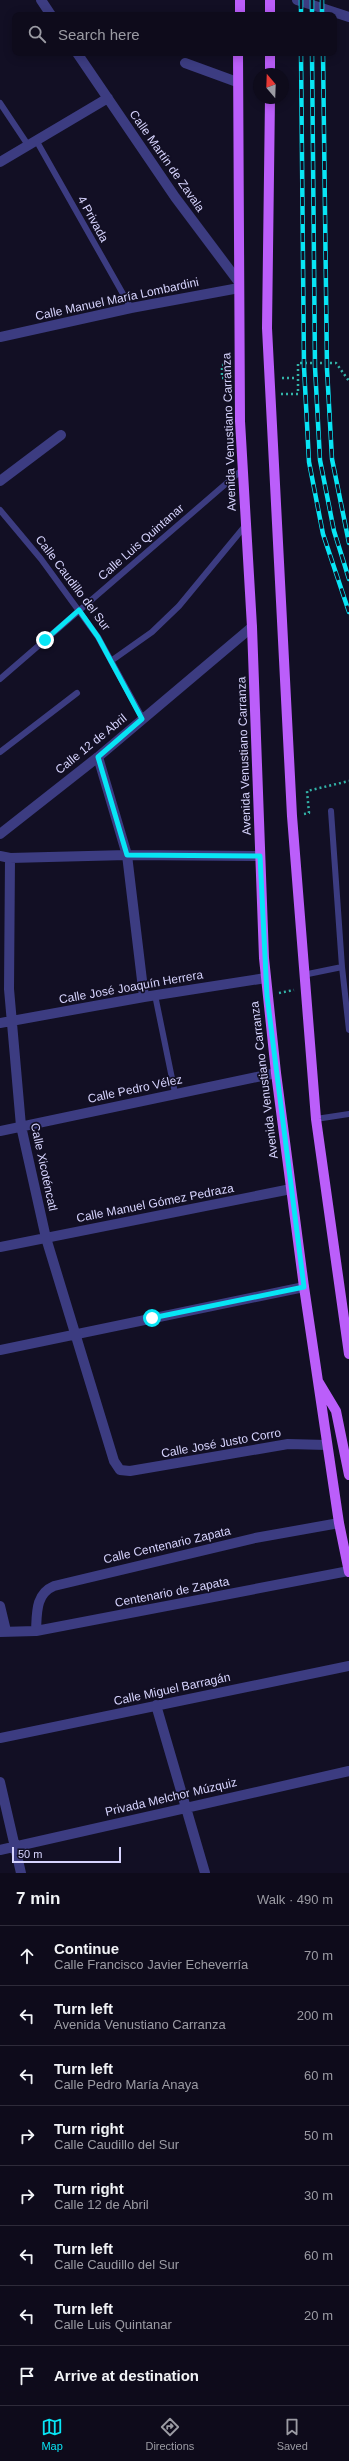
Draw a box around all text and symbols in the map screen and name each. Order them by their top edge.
search box [12,12,337,56]
icon: search [26,23,48,45]
text: Search here [58,26,140,43]
north arrow [253,68,289,104]
street label: Calle Martín de Zavala [127,108,208,215]
street label: 4 Privada [75,193,112,245]
street label: Calle Manuel María Lombardini [34,275,200,323]
street label: Avenida Venustiano Carranza [219,352,239,511]
street label: Calle Luis Quintanar [95,501,187,583]
street label: Calle Caudillo del Sur [33,533,113,633]
route end [36,631,54,649]
street label: Avenida Venustiano Carranza [234,676,254,835]
street label: Calle 12 de Abril [53,711,129,777]
street label: Calle José Joaquín Herrera [58,967,204,1007]
street label: Avenida Venustiano Carranza [247,1000,281,1160]
street label: Calle Pedro Vélez [87,1072,183,1106]
street label: Calle Xicoténcatl [28,1122,60,1212]
street label: Calle Manuel Gómez Pedraza [75,1181,235,1225]
route start [143,1309,161,1327]
street label: Calle José Justo Corro [160,1426,282,1460]
street label: Calle Centenario Zapata [102,1523,232,1566]
street label: Centenario de Zapata [114,1574,231,1610]
street label: Calle Miguel Barragán [112,1670,232,1708]
street label: Privada Melchor Múzquiz [104,1775,238,1819]
scale bar [12,1845,121,1864]
text: 50 m [18,1848,42,1860]
text: 7 min [16,1889,60,1908]
text: Walk · 490 m [257,1892,333,1907]
text: Continue [54,1940,119,1957]
icon: ahead [16,1945,38,1967]
text: 70 m [304,1948,333,1963]
text: Calle Francisco Javier Echeverría [54,1957,248,1972]
text: Turn left [54,2000,113,2017]
icon: left [16,2005,38,2027]
text: 200 m [297,2008,333,2023]
text: Avenida Venustiano Carranza [54,2017,226,2032]
text: Turn left [54,2060,113,2077]
icon: left [16,2065,38,2087]
text: 60 m [304,2068,333,2083]
text: Calle Pedro María Anaya [54,2077,199,2092]
text: Turn right [54,2120,124,2137]
icon: right [16,2125,38,2147]
text: 50 m [304,2128,333,2143]
text: Calle Caudillo del Sur [54,2137,179,2152]
text: Turn right [54,2180,124,2197]
icon: right [16,2185,38,2207]
text: 30 m [304,2188,333,2203]
text: Calle 12 de Abril [54,2197,149,2212]
text: Turn left [54,2240,113,2257]
icon: left [16,2245,38,2267]
text: 60 m [304,2248,333,2263]
text: Calle Caudillo del Sur [54,2257,179,2272]
text: Turn left [54,2300,113,2317]
icon: left [16,2305,38,2327]
text: 20 m [304,2308,333,2323]
text: Calle Luis Quintanar [54,2317,172,2332]
icon: arrive [16,2365,38,2387]
text: Arrive at destination [54,2367,199,2384]
tab: Map [41,2416,63,2452]
tab: Directions [145,2416,194,2452]
tab: Saved [277,2416,308,2452]

